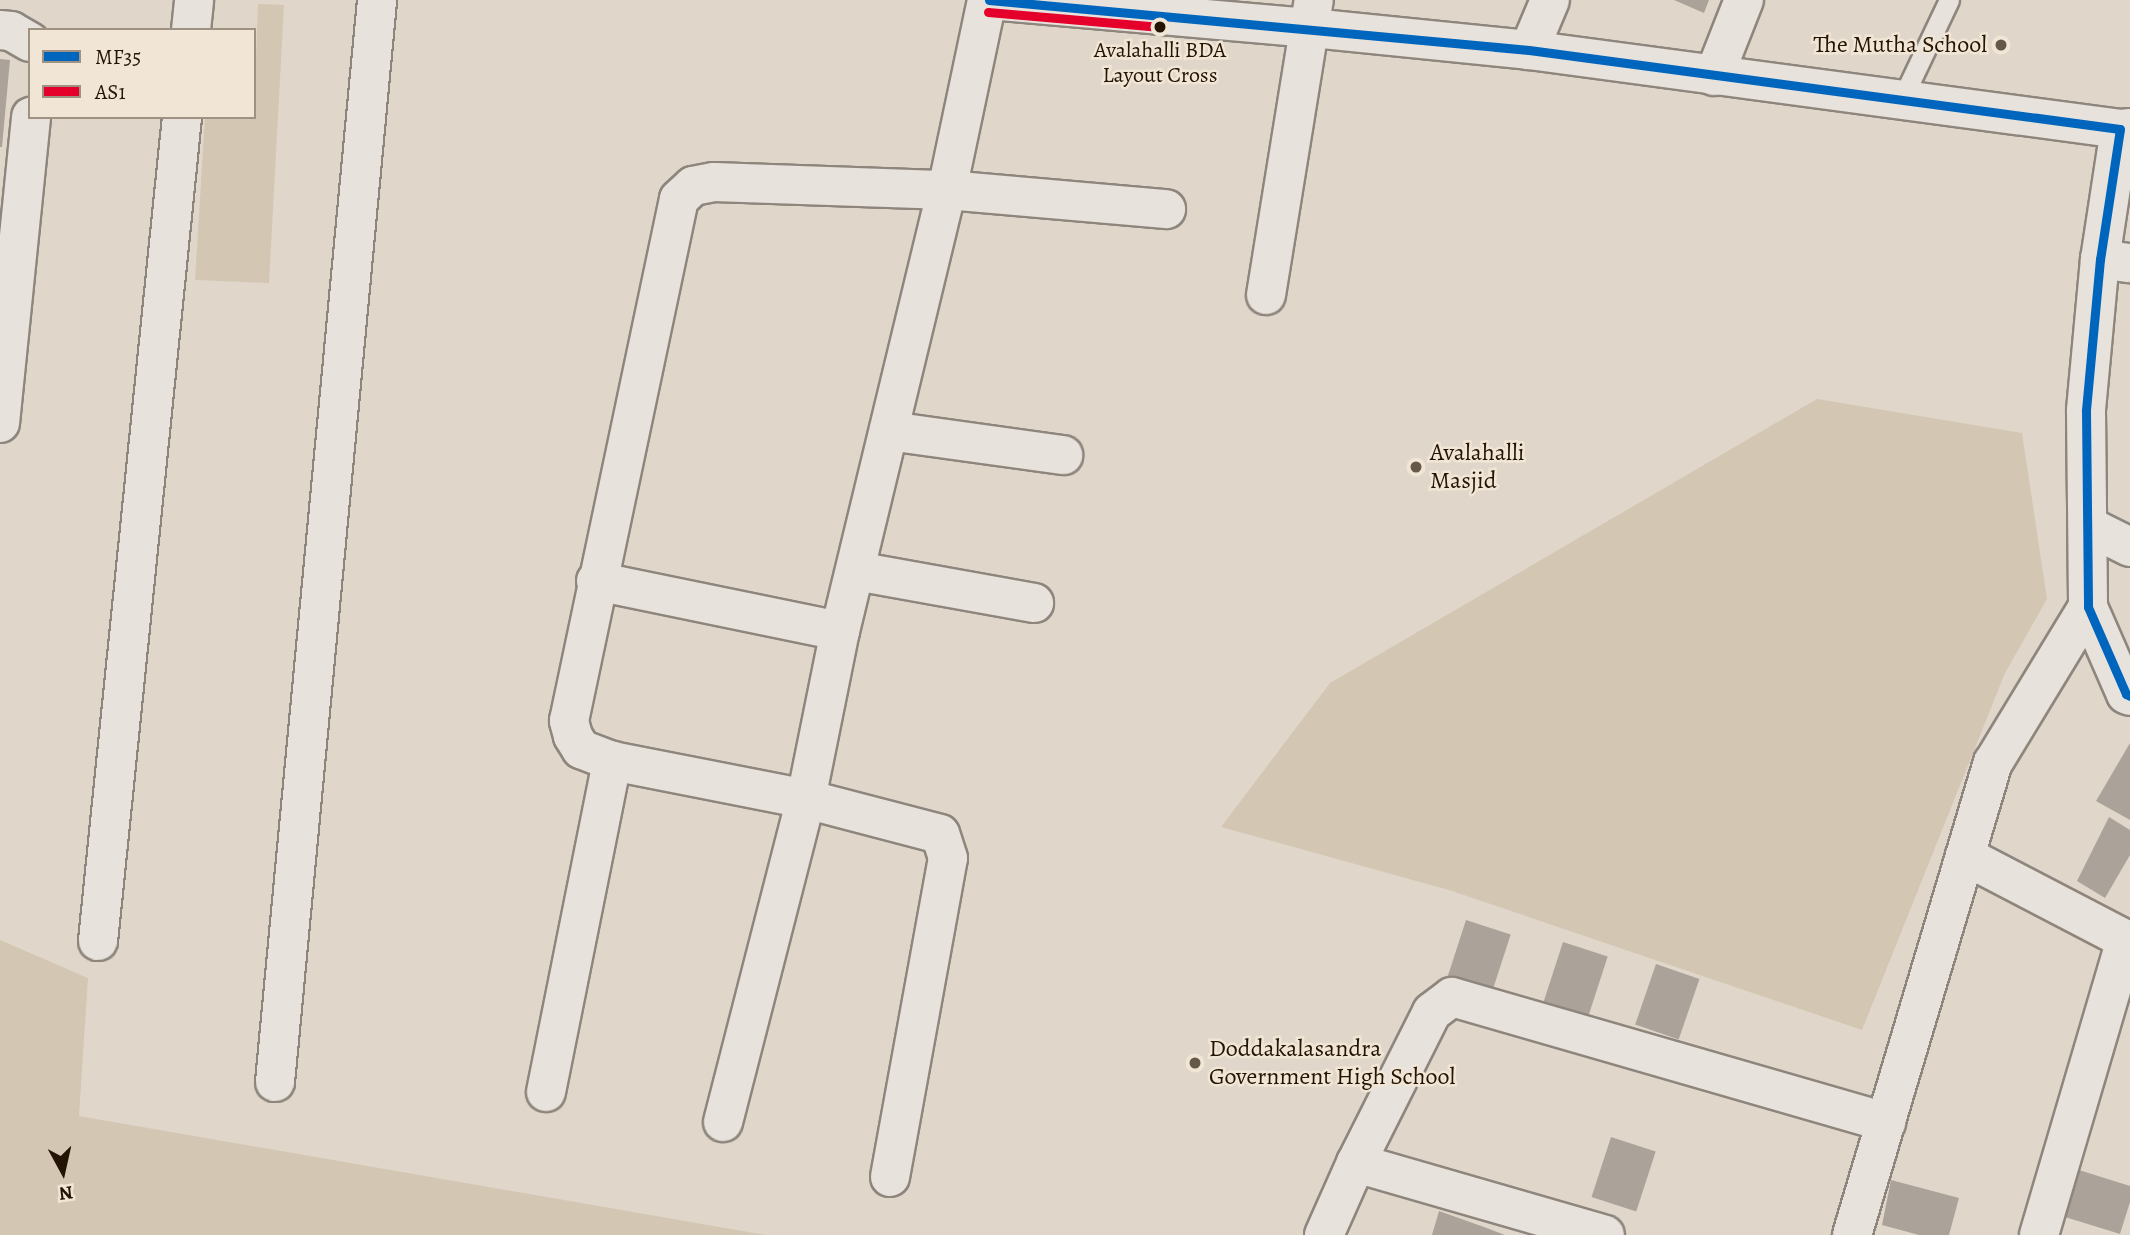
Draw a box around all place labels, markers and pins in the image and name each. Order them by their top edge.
marker: Avalahalli BDA Layout Cross [1153,20,1167,34]
place label: The Mutha School [1813,31,1987,59]
place label: Avalahalli BDA Layout Cross [1094,37,1226,88]
marker: The Mutha School [1993,37,2009,53]
place label: Avalahalli Masjid [1430,439,1525,495]
marker: Avalahalli Masjid [1408,459,1424,475]
place label: Doddakalasandra Government High School [1209,1035,1455,1091]
marker: Doddakalasandra Government High School [1187,1055,1203,1071]

